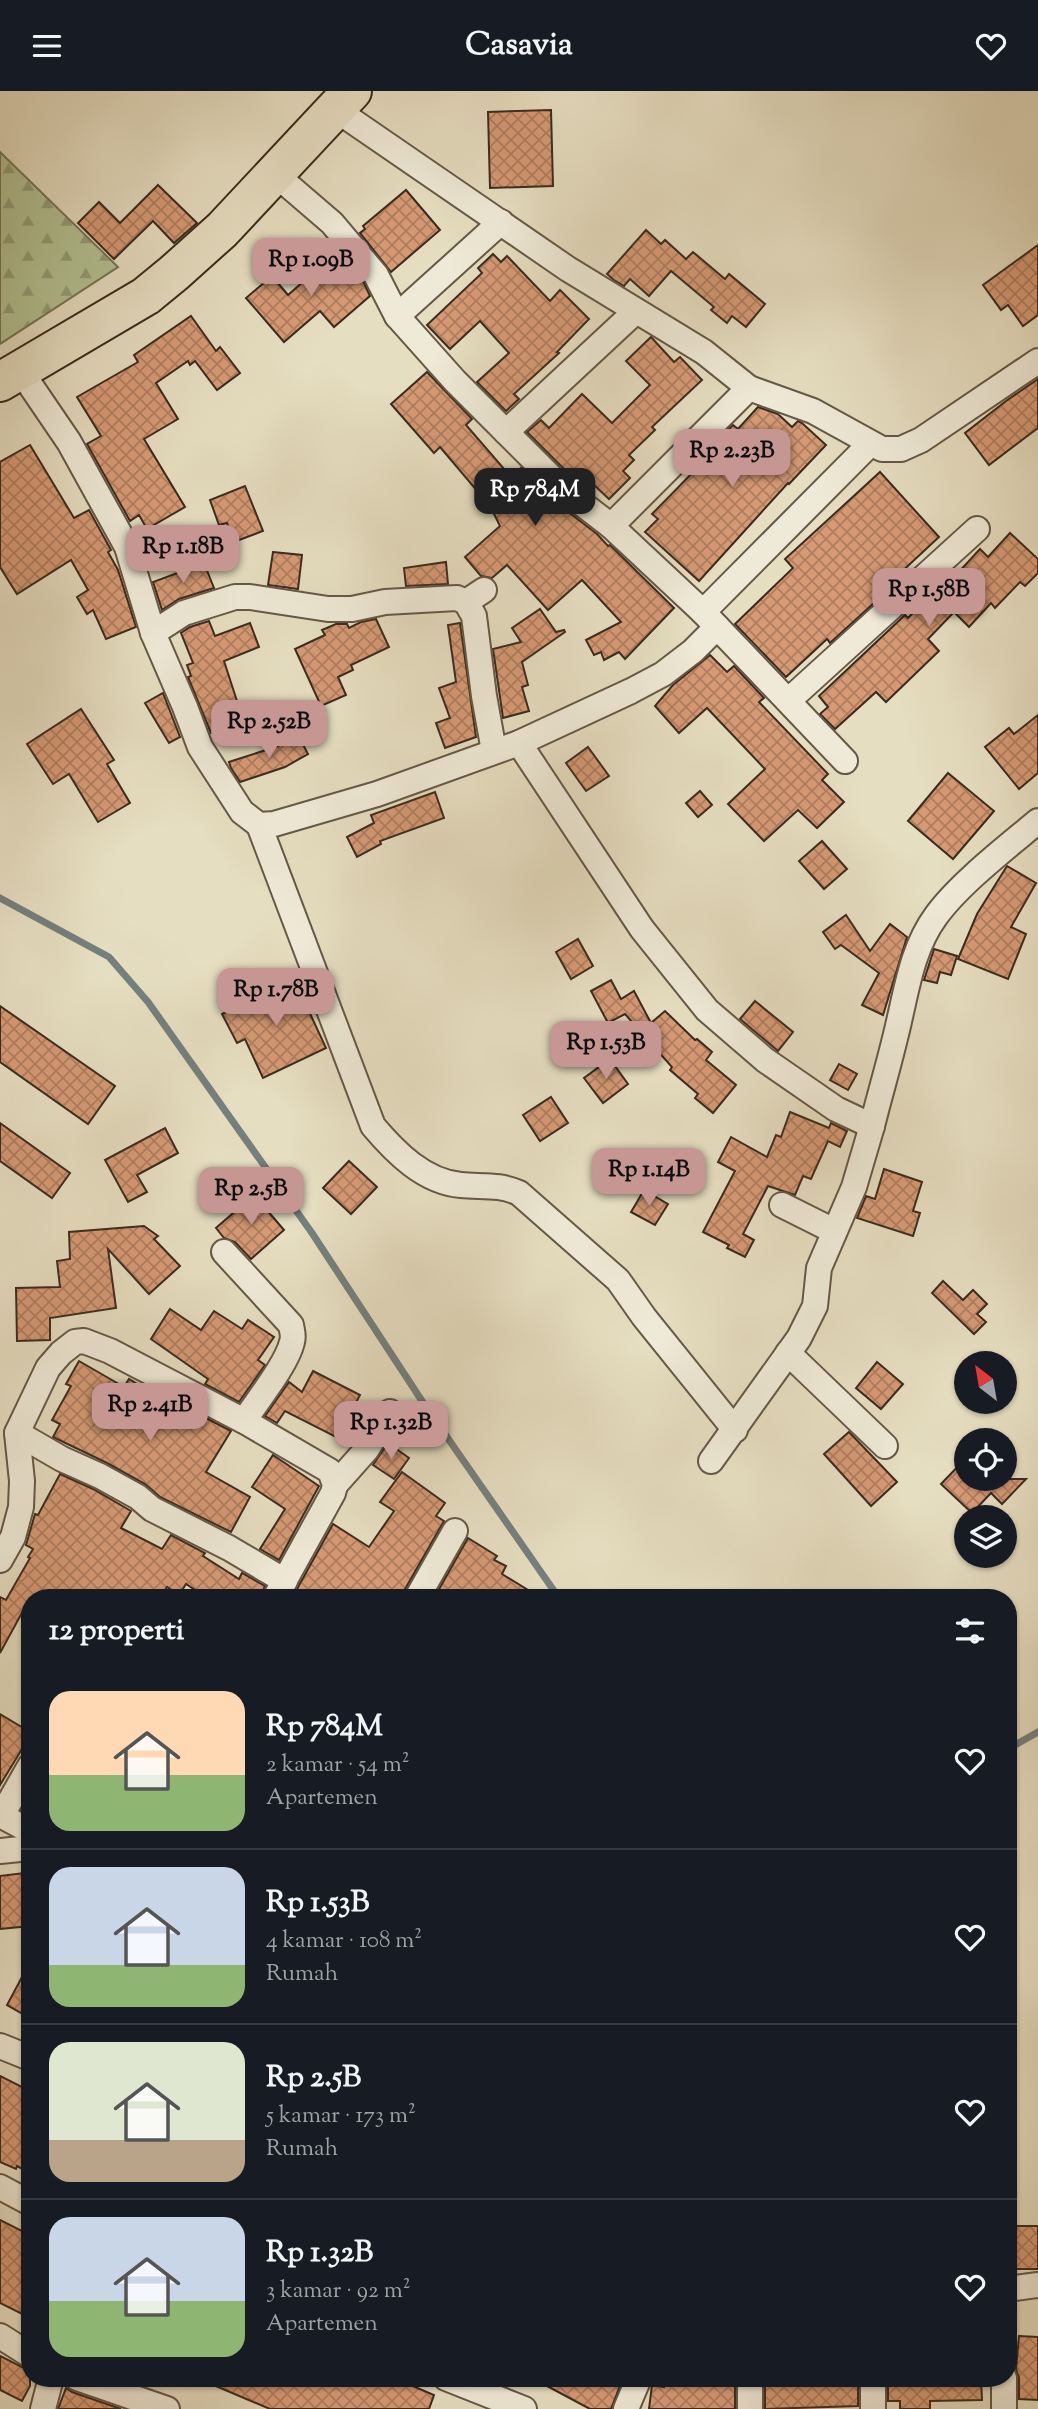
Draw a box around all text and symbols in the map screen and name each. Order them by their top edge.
text: Casavia [465,23,573,69]
icon: menu [28,27,66,65]
icon: heart [972,27,1010,65]
pin: Rp 1.09B [239,239,383,298]
text: Rp 1.09B [269,244,353,277]
pin: Rp 2.23B [660,429,804,489]
text: Rp 2.23B [689,435,775,468]
pin: Rp 784M [470,469,600,528]
text: Rp 784M [490,474,580,507]
pin: Rp 1.18B [111,525,255,585]
text: Rp 1.18B [142,531,224,564]
pin: Rp 1.58B [857,568,1001,628]
text: Rp 1.58B [888,574,970,607]
pin: Rp 2.52B [197,701,341,760]
text: Rp 2.52B [227,706,311,739]
pin: Rp 1.78B [204,969,348,1028]
text: Rp 1.78B [233,974,319,1007]
pin: Rp 1.53B [534,1021,678,1081]
text: Rp 1.53B [566,1027,646,1060]
pin: Rp 1.14B [577,1149,721,1208]
text: Rp 1.14B [608,1154,690,1187]
pin: Rp 2.5B [186,1167,316,1227]
text: Rp 2.5B [215,1173,287,1206]
north arrow [954,1351,1017,1414]
map controls [954,1351,1017,1568]
pin: Rp 2.41B [78,1383,222,1443]
text: Rp 2.41B [108,1389,192,1422]
pin: Rp 1.32B [319,1401,463,1461]
text: Rp 1.32B [350,1407,432,1440]
button: locate [954,1428,1017,1491]
button: layers [954,1505,1017,1568]
text: 12 properti [49,1610,184,1653]
icon: filters [951,1612,989,1650]
text: Rp 784M [266,1706,383,1749]
icon: home [105,1719,189,1803]
icon: heart [951,1742,989,1780]
text: 2 kamar · 54 m² [266,1749,409,1782]
text: Apartemen [266,1782,378,1815]
text: Rp 1.53B [266,1882,369,1925]
icon: home [105,1895,189,1979]
icon: heart [951,1918,989,1956]
text: 4 kamar · 108 m² [266,1925,422,1958]
text: Rumah [266,1958,338,1991]
text: Rp 2.5B [266,2057,361,2100]
icon: home [105,2070,189,2154]
icon: heart [951,2093,989,2131]
text: 5 kamar · 173 m² [266,2100,416,2133]
text: Rumah [266,2133,338,2166]
text: Rp 1.32B [266,2232,373,2275]
icon: home [105,2245,189,2329]
icon: heart [951,2268,989,2306]
text: 3 kamar · 92 m² [266,2275,410,2308]
text: Apartemen [266,2308,378,2341]

